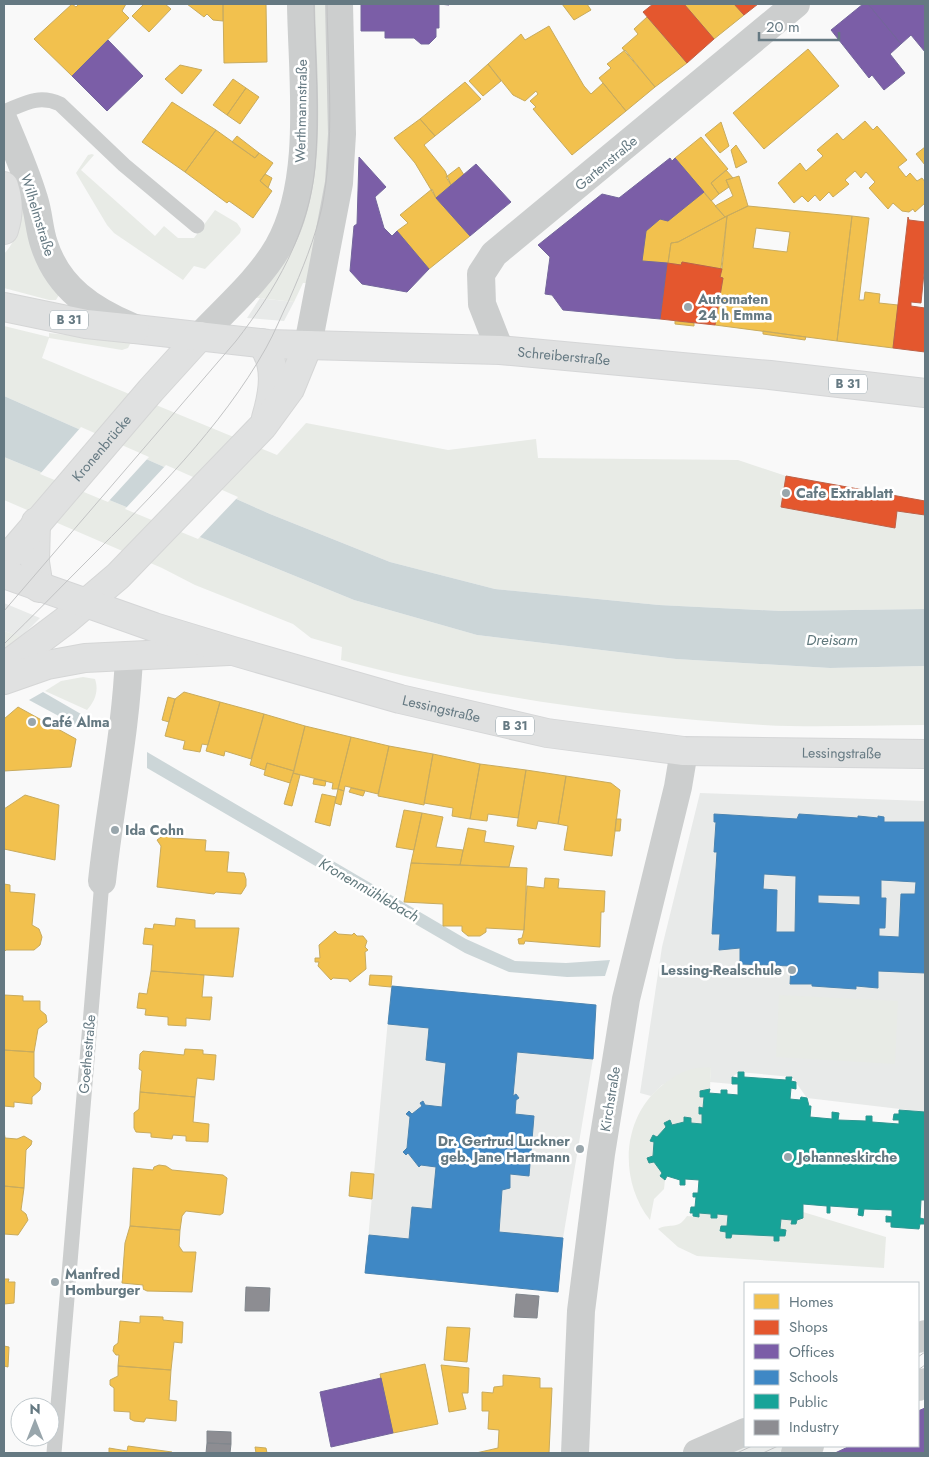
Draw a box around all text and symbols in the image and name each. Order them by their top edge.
scale bar [759,10,839,42]
text: 20 m [766,16,800,38]
street label: Werthmannstraße [290,59,312,163]
street label: Gartenstraße [570,131,642,195]
street label: Wilhelmstraße [16,171,60,259]
place label: Automaten 24 h Emma [697,289,772,325]
marker: Automaten 24 h Emma [682,301,694,313]
road number: B 31 [50,310,88,330]
street label: Schreiberstraße [517,342,611,370]
road number: B 31 [829,374,867,394]
street label: Kronenbrücke [67,410,136,486]
place label: Cafe Extrablatt [796,483,893,503]
marker: Cafe Extrablatt [780,487,792,499]
water label: Dreisam [806,629,858,651]
street label: Lessingstraße [400,690,482,727]
place label: Café Alma [42,712,110,732]
marker: Café Alma [26,716,38,728]
road number: B 31 [496,716,534,736]
street label: Lessingstraße [802,742,881,763]
place label: Ida Cohn [125,820,184,840]
marker: Ida Cohn [109,824,121,836]
water label: Kronenmühlebach [315,852,423,928]
place label: Lessing-Realschule [661,960,782,980]
marker: Lessing-Realschule [786,964,798,976]
street label: Goethestraße [74,1014,100,1094]
street label: Kirchstraße [595,1065,625,1133]
place label: Dr. Gertrud Luckner geb. Jane Hartmann [438,1131,570,1167]
marker: Dr. Gertrud Luckner geb. Jane Hartmann [574,1143,586,1155]
place label: Johanneskirche [795,1147,897,1167]
marker: Johanneskirche [782,1151,794,1163]
place label: Manfred Homburger [65,1264,141,1300]
marker: Manfred Homburger [49,1276,61,1288]
legend [744,1282,919,1447]
text: Homes [789,1291,833,1313]
text: Shops [789,1316,828,1338]
text: Offices [789,1341,834,1363]
text: Schools [789,1366,838,1388]
text: Public [789,1391,828,1413]
north arrow [10,1397,60,1447]
text: N [29,1399,41,1419]
text: Industry [789,1416,839,1438]

